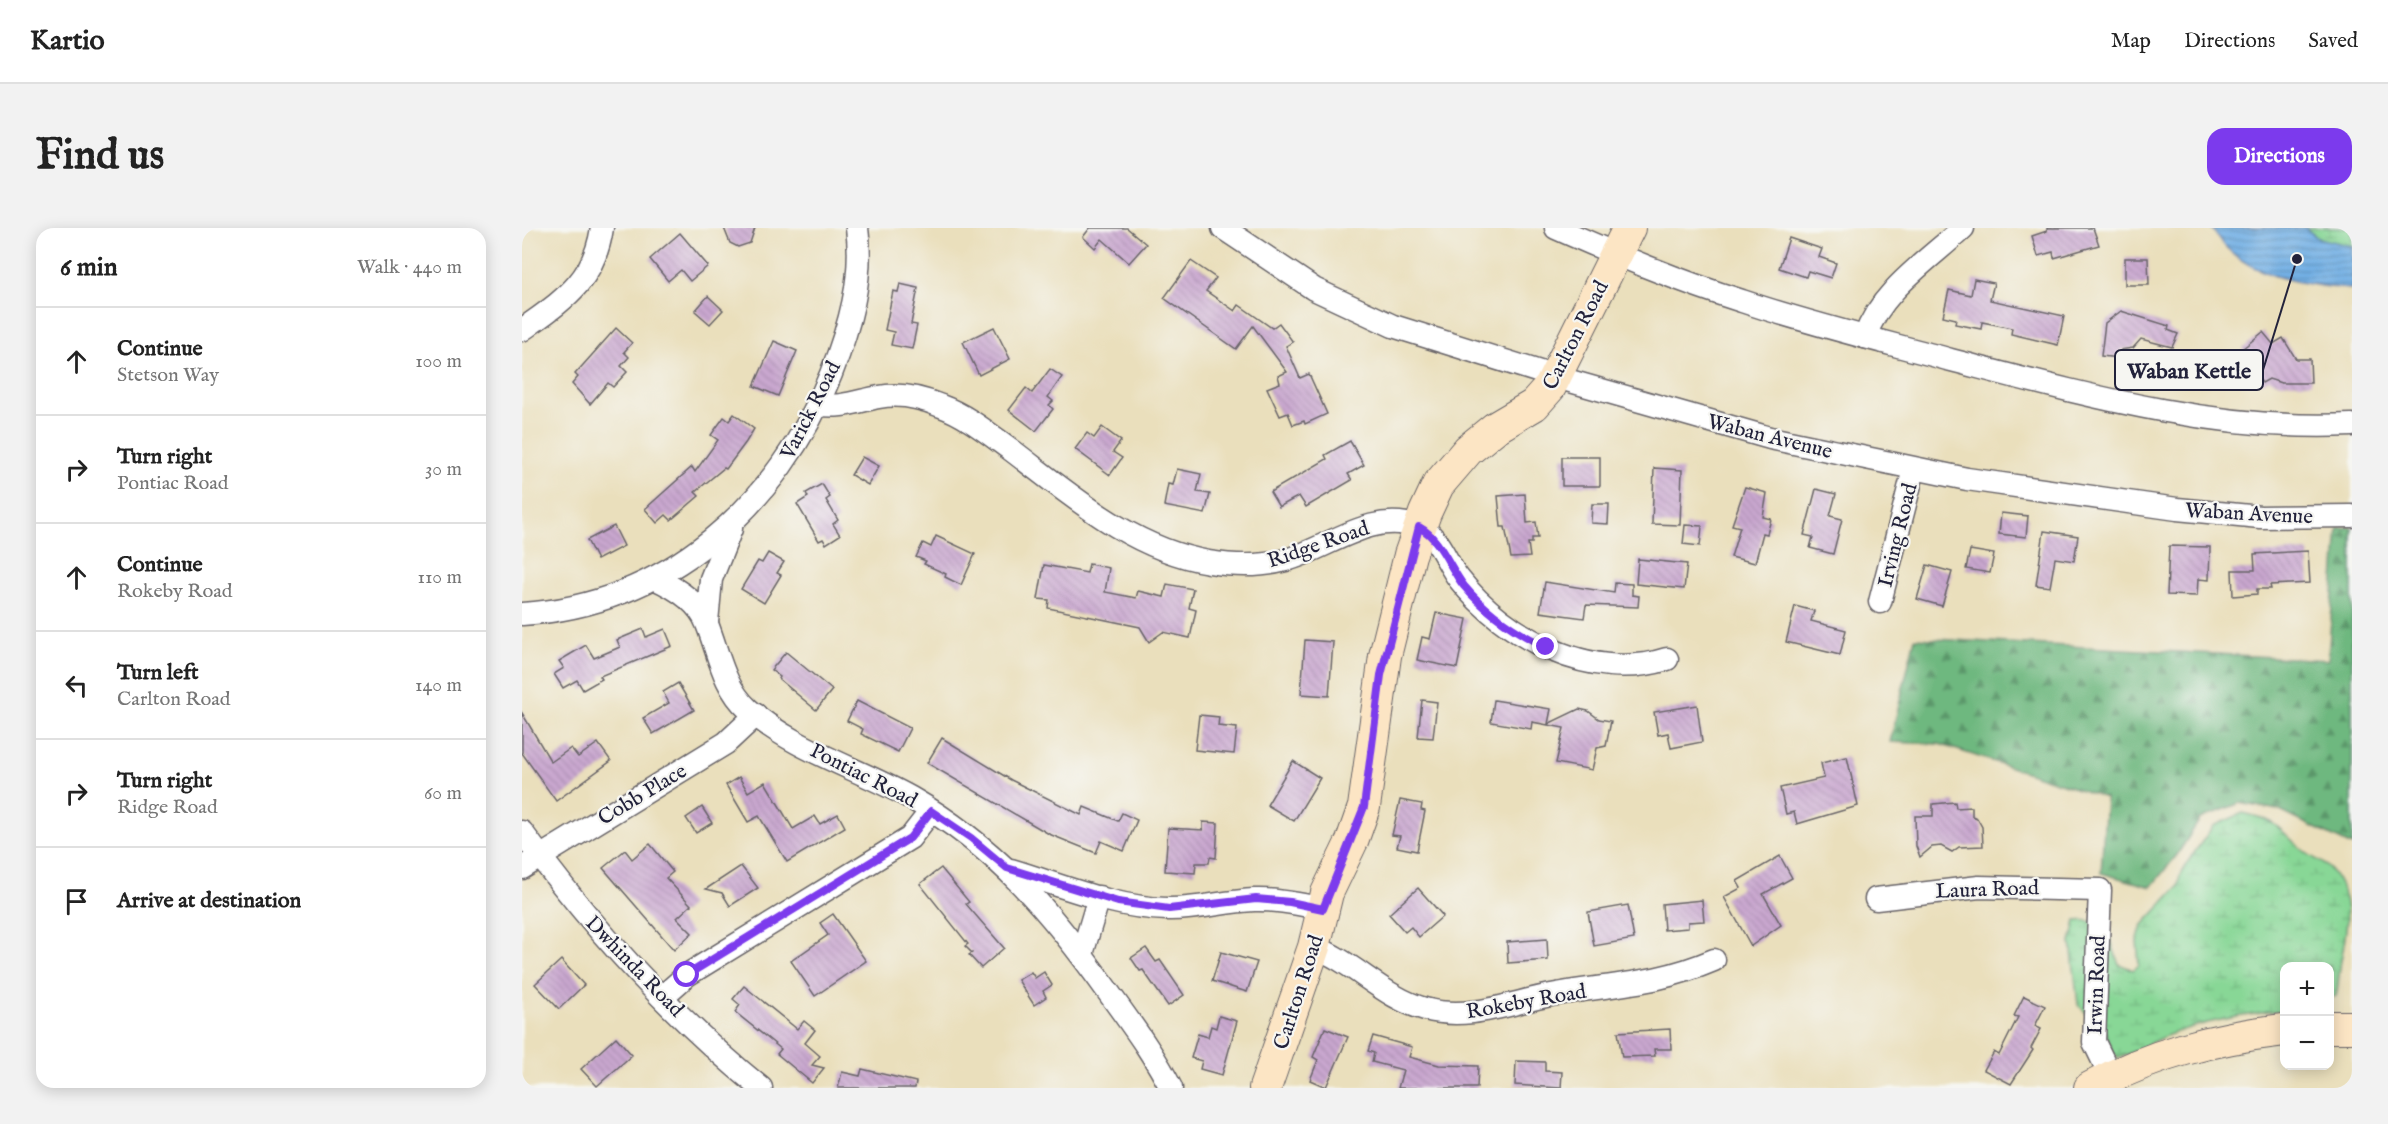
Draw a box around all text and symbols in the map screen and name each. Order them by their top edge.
text: Kartio [30,24,105,59]
text: Map [2111,28,2151,55]
text: Directions [2184,28,2275,55]
text: Saved [2308,28,2358,55]
button: Directions [2207,128,2352,185]
text: Find us [36,130,164,183]
text: 6 min [60,251,118,284]
text: Walk · 440 m [357,255,462,280]
street label: Carlton Road [1537,276,1616,395]
text: Continue [117,335,203,363]
icon: ahead [60,345,93,378]
text: 100 m [415,349,462,374]
callout: Waban Kettle [2115,350,2263,390]
street label: Varick Road [775,356,848,465]
text: Waban Kettle [2126,358,2251,386]
text: Stetson Way [117,363,219,388]
street label: Waban Avenue [1704,409,1835,466]
text: Turn right [117,443,212,471]
icon: right [60,453,93,486]
text: 30 m [425,457,462,482]
text: Pontiac Road [117,471,229,496]
street label: Irving Road [1872,480,1925,590]
street label: Waban Avenue [2184,498,2314,531]
street label: Ridge Road [1264,515,1374,575]
text: Continue [117,551,203,579]
icon: ahead [60,561,93,594]
text: 110 m [418,565,462,590]
text: Rokeby Road [117,579,232,604]
route end [1532,633,1558,659]
text: Turn left [117,659,199,687]
icon: left [60,669,93,702]
text: 140 m [415,673,462,698]
text: Carlton Road [117,687,231,712]
street label: Pontiac Road [805,738,922,815]
street label: Cobb Place [593,758,692,832]
text: Turn right [117,767,212,795]
icon: right [60,777,93,810]
text: 60 m [424,781,462,806]
text: Ridge Road [117,795,218,820]
street label: Laura Road [1935,875,2040,906]
icon: arrive [60,885,93,918]
text: Arrive at destination [117,887,301,915]
street label: Dwhinda Road [579,911,690,1024]
street label: Carlton Road [1268,931,1331,1053]
street label: Irwin Road [2082,934,2113,1035]
route start [673,961,699,987]
map controls [2280,962,2334,1070]
button: + [2280,962,2334,1016]
street label: Rokeby Road [1464,979,1589,1026]
button: − [2280,1016,2334,1070]

